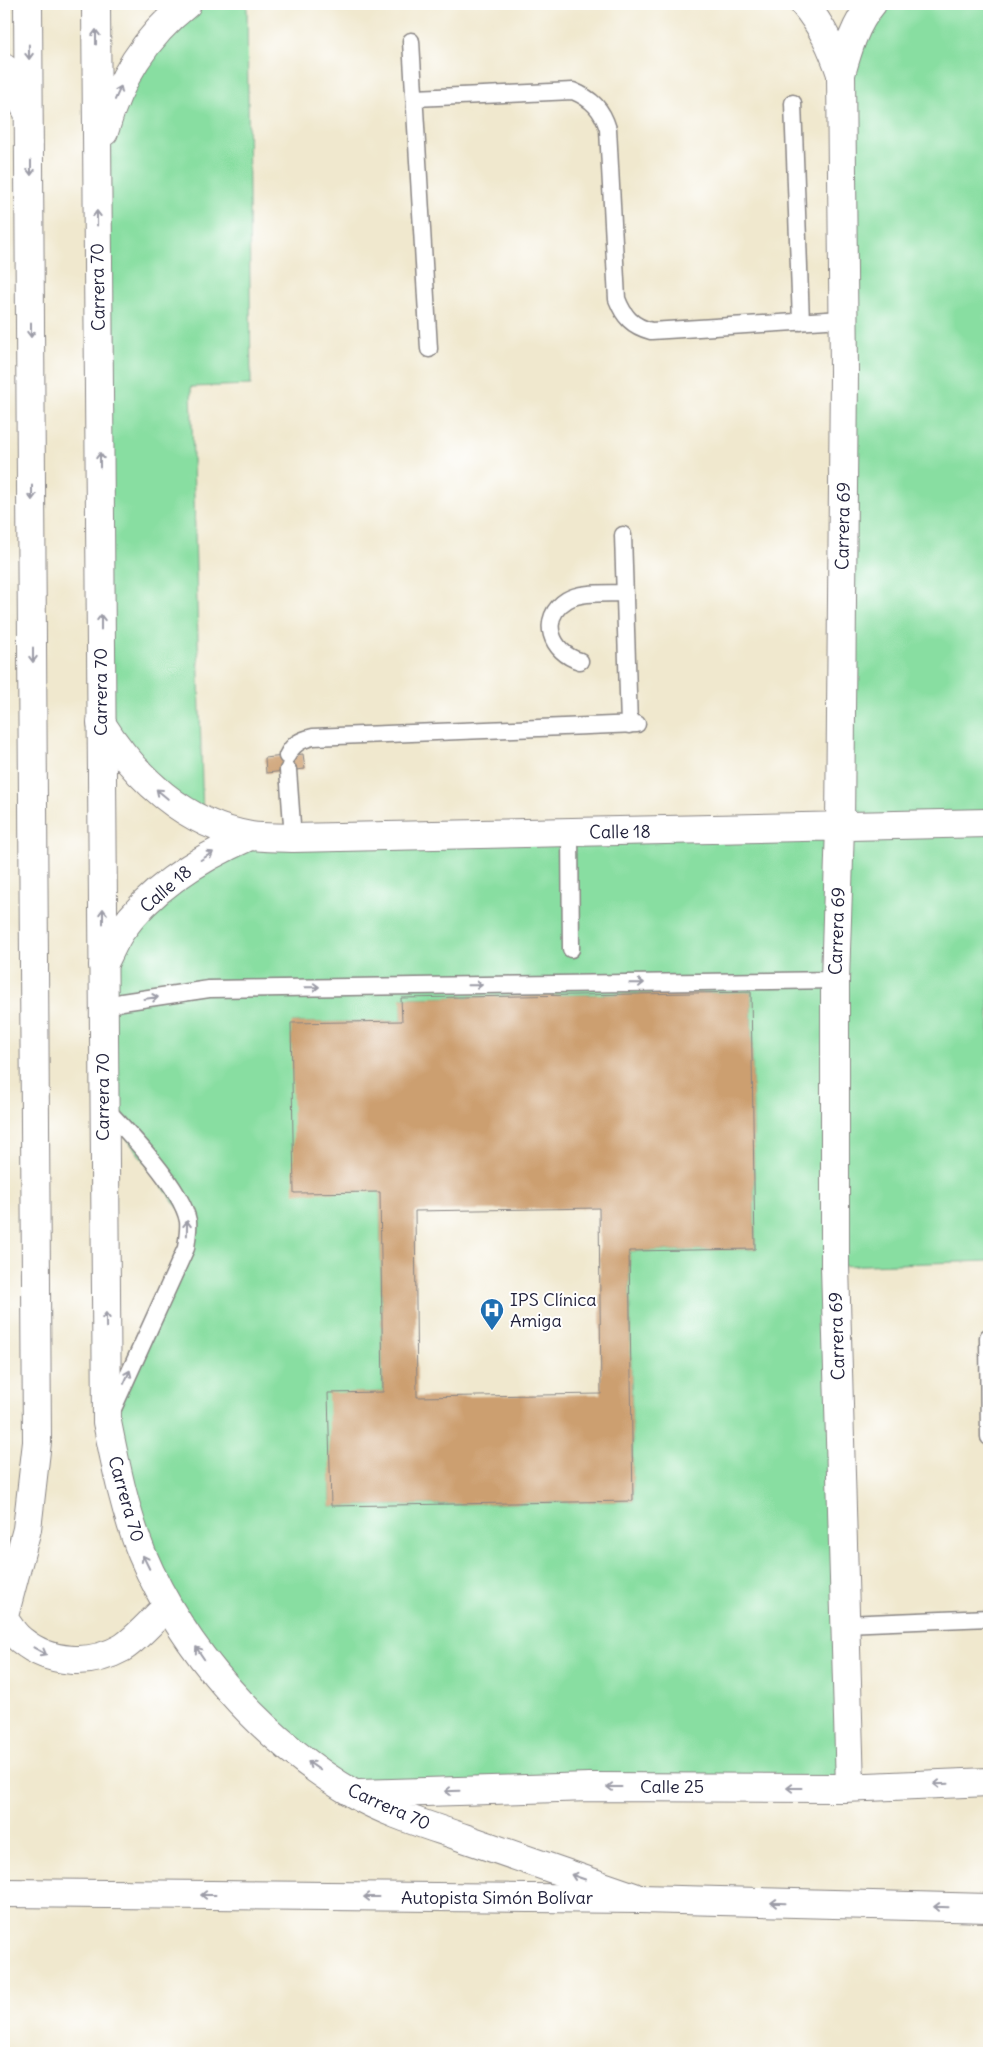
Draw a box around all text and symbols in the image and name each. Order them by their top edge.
one-way arrow [91,29,101,46]
one-way arrow [24,44,34,60]
one-way arrow [113,85,123,100]
one-way arrow [26,160,36,176]
one-way arrow [93,211,102,227]
street label: Carrera 70 [85,243,110,331]
one-way arrow [26,322,36,338]
one-way arrow [95,452,105,468]
street label: Carrera 69 [830,482,855,570]
one-way arrow [27,484,37,501]
one-way arrow [96,614,106,630]
one-way arrow [28,647,38,663]
street label: Carrera 70 [89,648,112,736]
one-way arrow [156,789,169,800]
street label: Calle 18 [589,819,651,844]
one-way arrow [200,850,214,860]
street label: Calle 18 [135,860,196,917]
street label: Carrera 69 [823,886,850,975]
one-way arrow [98,909,108,925]
one-way arrow [629,978,645,988]
one-way arrow [466,980,483,990]
one-way arrow [304,982,320,992]
one-way arrow [142,993,158,1003]
street label: Carrera 70 [91,1053,114,1141]
one-way arrow [182,1220,192,1236]
place label: IPS Clínica Amiga [510,1288,597,1332]
street label: Carrera 69 [823,1292,850,1381]
hospital icon: IPS Clínica Amiga [479,1297,505,1331]
one-way arrow [101,1313,111,1329]
one-way arrow [123,1370,132,1385]
street label: Carrera 70 [103,1453,150,1544]
one-way arrow [141,1555,150,1570]
one-way arrow [32,1646,47,1656]
one-way arrow [195,1646,205,1660]
one-way arrow [308,1761,322,1771]
street label: Calle 25 [640,1775,704,1798]
street label: Carrera 70 [344,1778,434,1835]
one-way arrow [933,1779,949,1788]
one-way arrow [607,1782,623,1792]
one-way arrow [787,1783,803,1793]
one-way arrow [444,1787,460,1796]
one-way arrow [570,1872,586,1881]
street label: Autopista Simón Bolívar [401,1886,594,1909]
one-way arrow [200,1890,216,1900]
one-way arrow [363,1892,379,1902]
one-way arrow [770,1898,786,1907]
one-way arrow [933,1902,949,1912]

